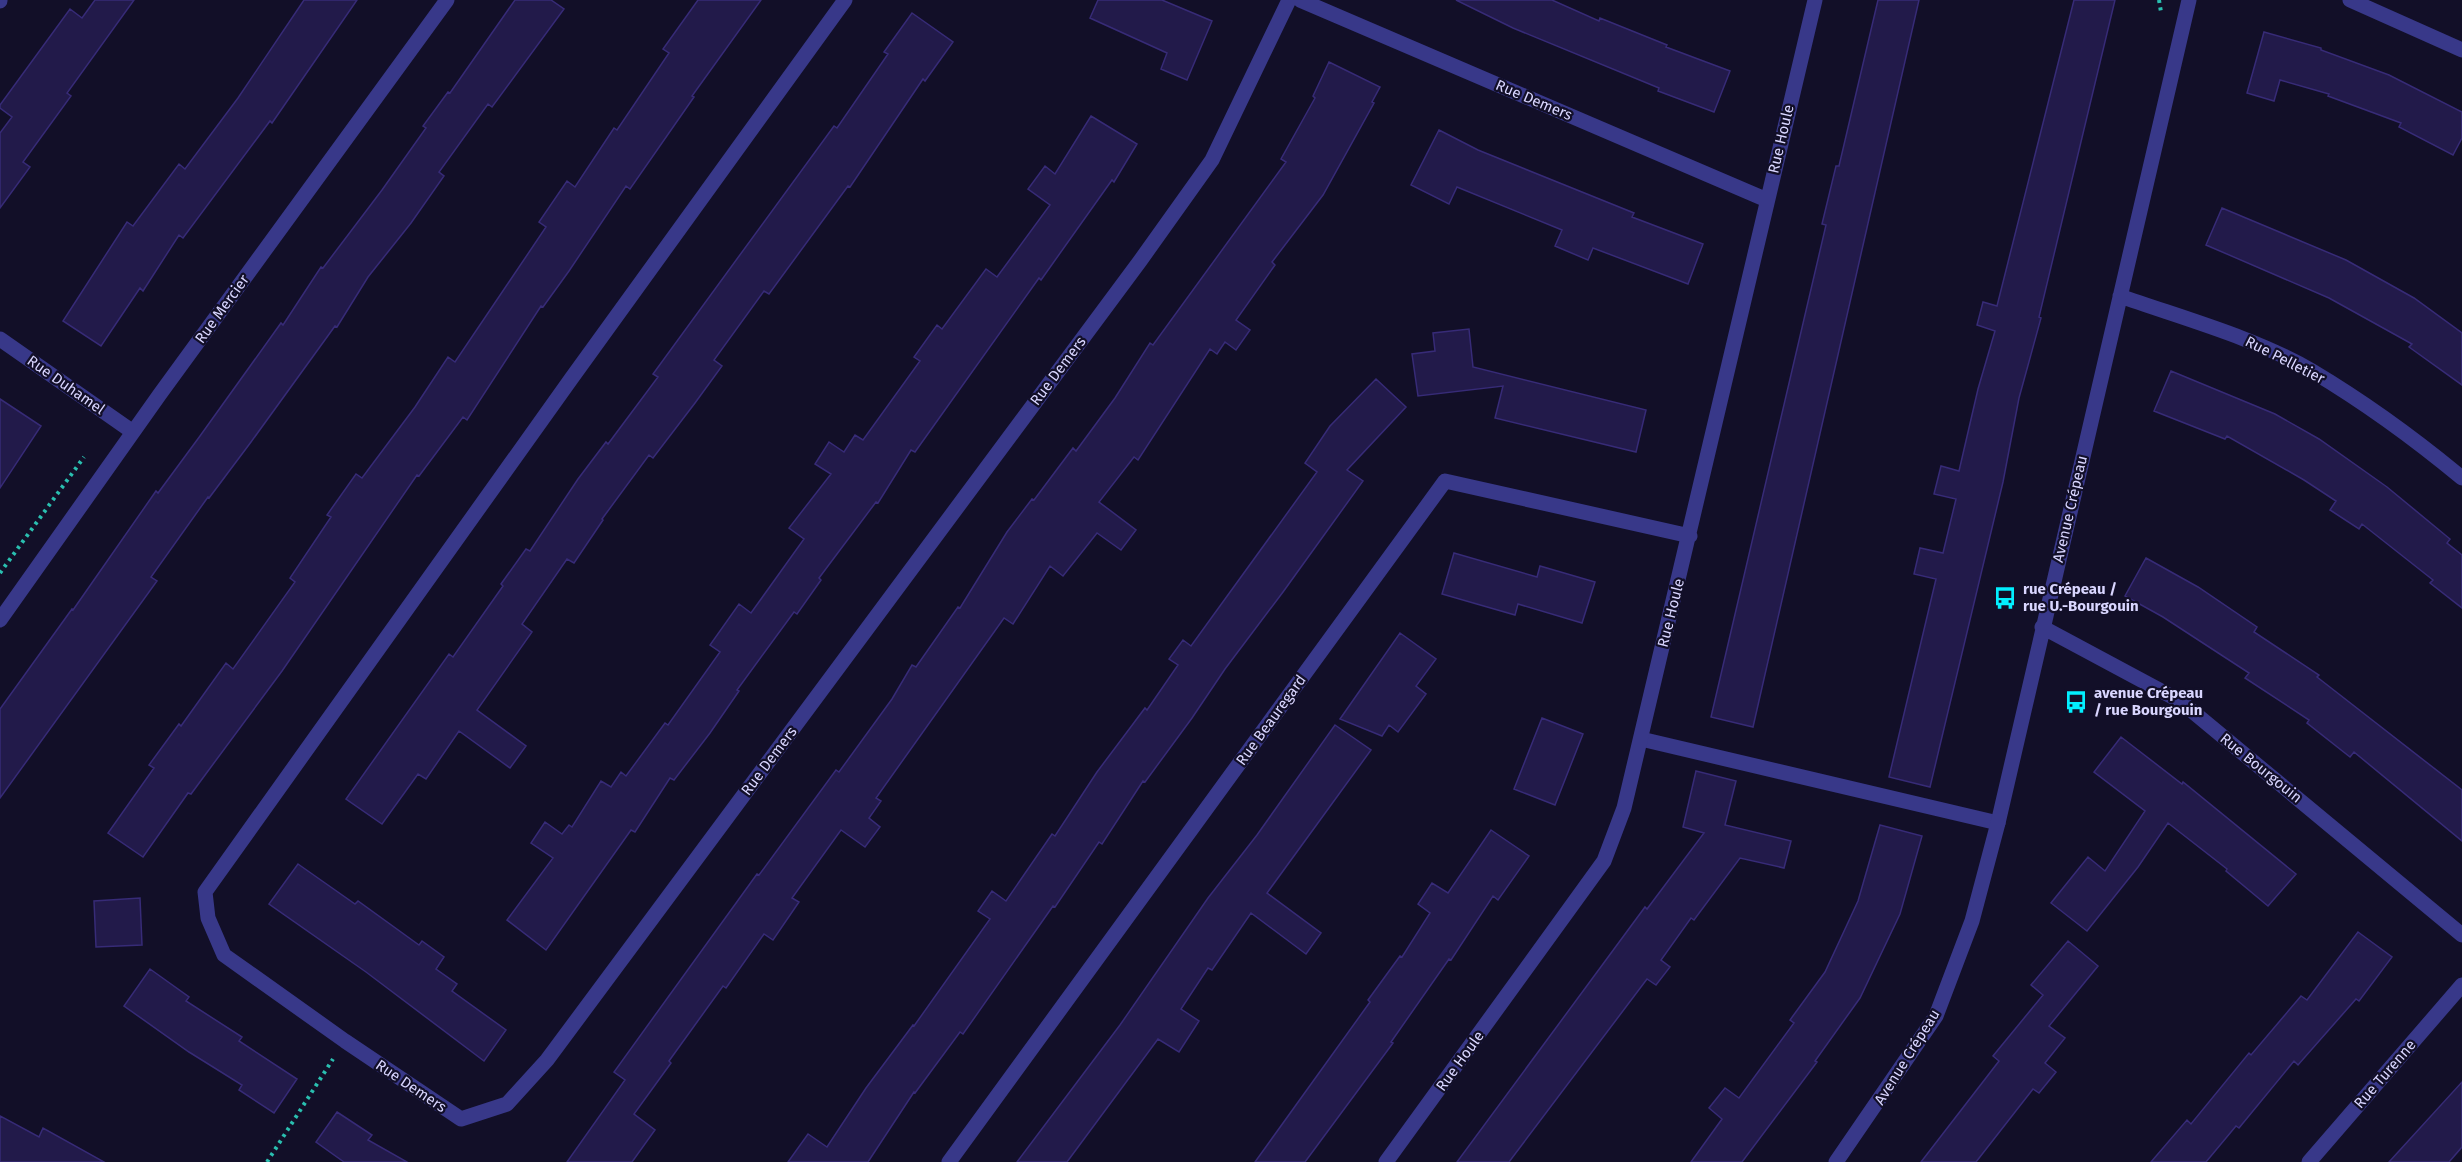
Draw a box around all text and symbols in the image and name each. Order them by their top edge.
street label: Rue Demers [1493,76,1575,124]
street label: Rue Houle [1764,103,1798,175]
street label: Rue Mercier [191,271,253,347]
street label: Rue Pelletier [2242,332,2328,388]
street label: Rue Demers [1026,333,1090,409]
street label: Rue Duhamel [24,352,109,419]
street label: Avenue Crépeau [2049,454,2091,564]
street label: Rue Houle [1654,577,1688,649]
place label: rue Crépeau / rue U.-Bourgouin [2023,580,2139,615]
bus stop icon: rue Crépeau / rue U.-Bourgouin [1992,585,2018,611]
street label: Rue Beauregard [1232,671,1310,769]
place label: avenue Crépeau / rue Bourgouin [2094,684,2203,719]
bus stop icon: avenue Crépeau / rue Bourgouin [2063,689,2089,715]
street label: Rue Demers [737,723,801,799]
street label: Rue Bourgouin [2216,729,2306,807]
street label: Avenue Crépeau [1870,1006,1944,1108]
street label: Rue Houle [1432,1027,1488,1095]
street label: Rue Turenne [2350,1036,2420,1112]
street label: Rue Demers [372,1056,450,1116]

